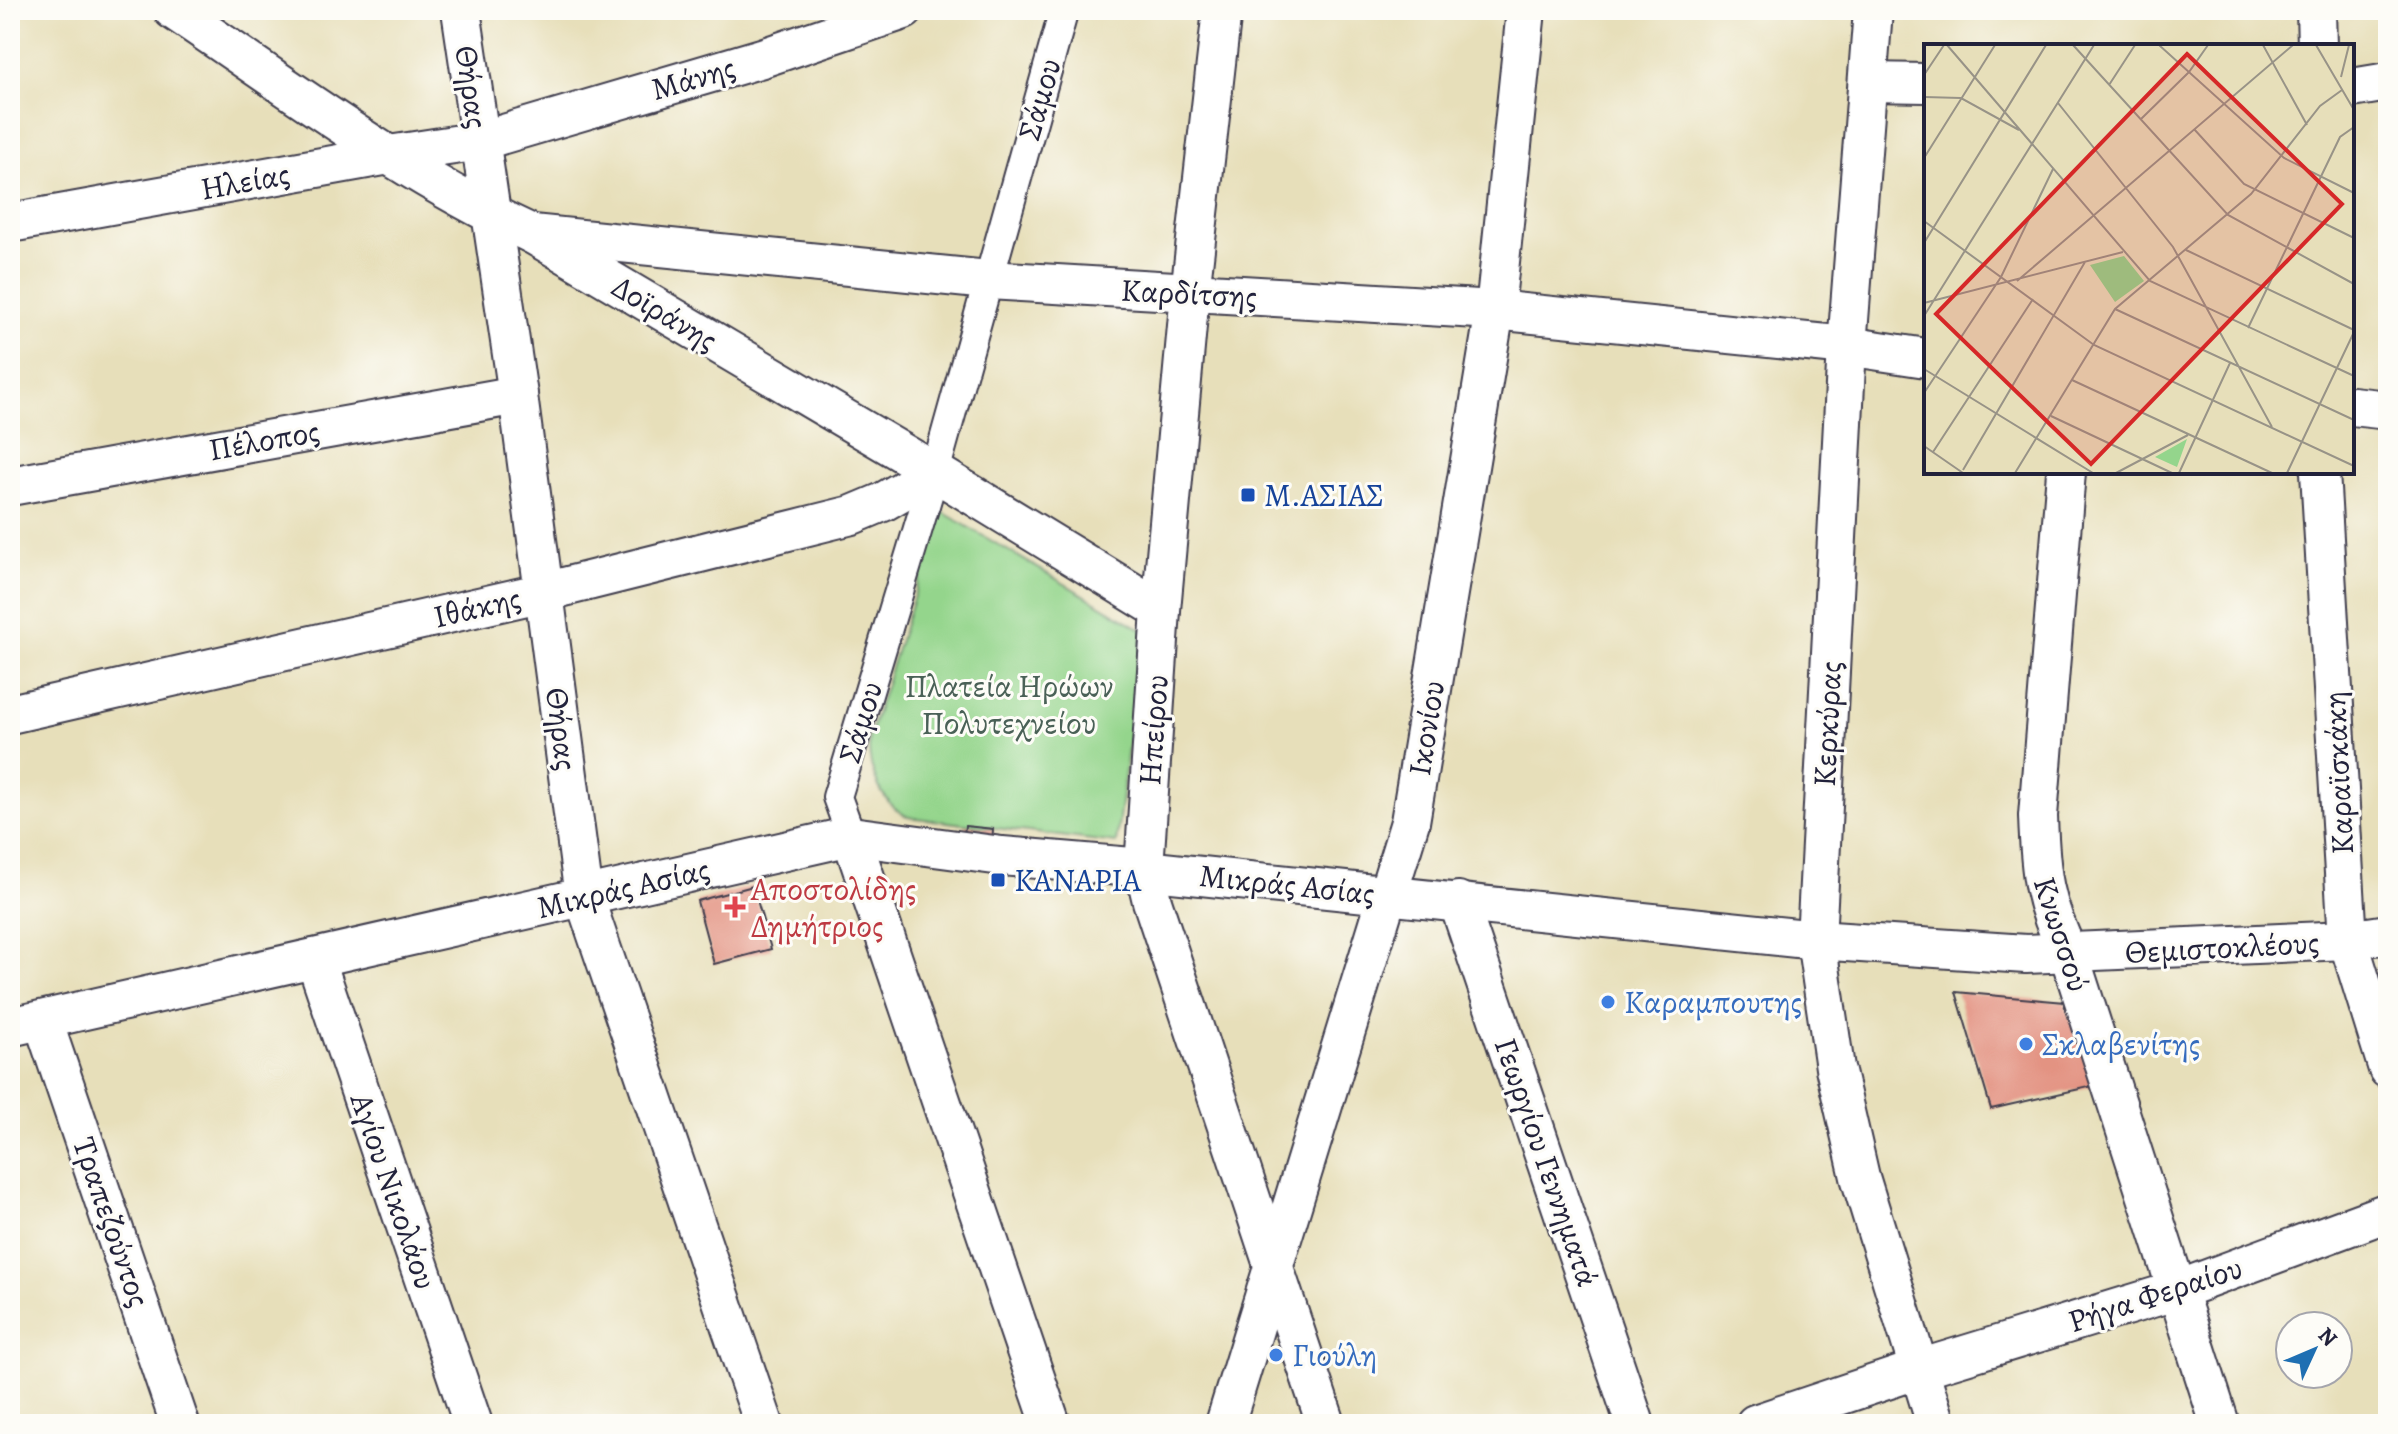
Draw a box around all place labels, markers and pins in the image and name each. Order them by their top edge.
place label: Μ.ΑΣΙΑΣ [1264,473,1384,517]
marker: Μ.ΑΣΙΑΣ [1239,486,1257,504]
place label: ΚΑΝΑΡΙΑ [1014,858,1143,902]
place label: Αποστολίδης Δημήτριος [750,867,916,948]
marker: ΚΑΝΑΡΙΑ [989,871,1007,889]
marker: Αποστολίδης Δημήτριος [726,898,744,916]
place label: Καραμπουτης [1624,980,1802,1024]
marker: Καραμπουτης [1599,993,1617,1011]
place label: Σκλαβενίτης [2042,1022,2200,1066]
marker: Σκλαβενίτης [2017,1035,2035,1053]
place label: Γιούλη [1292,1333,1377,1377]
marker: Γιούλη [1267,1346,1285,1364]

